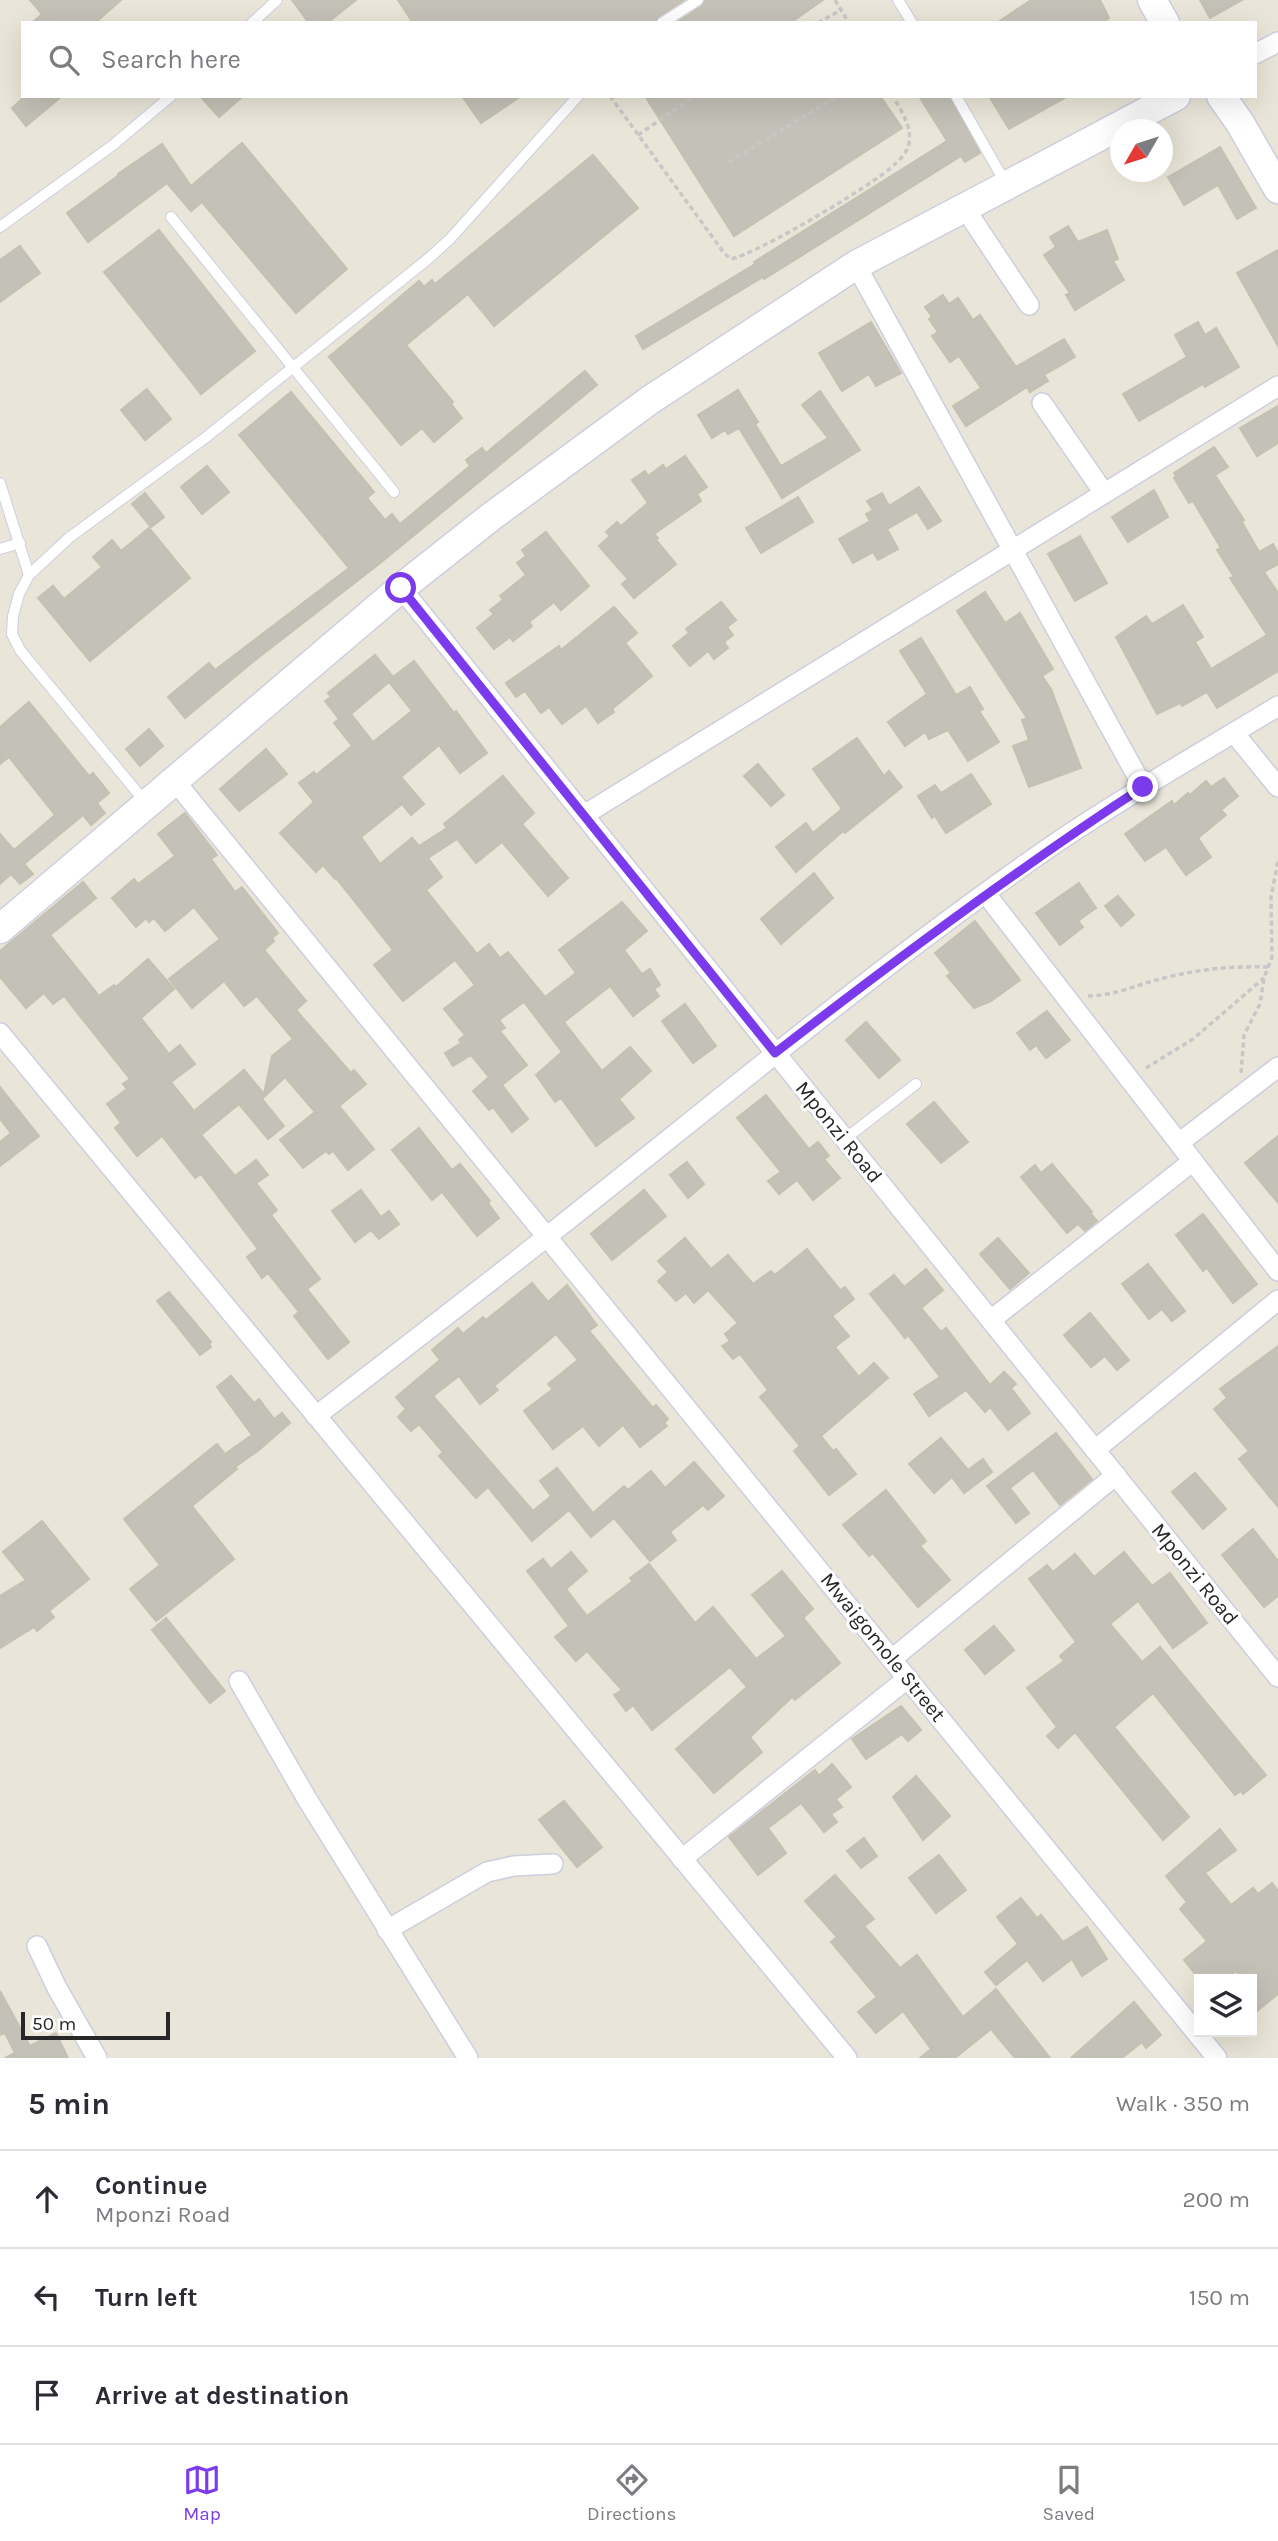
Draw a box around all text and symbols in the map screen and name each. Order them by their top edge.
search box [21,21,1257,98]
icon: search [45,41,83,79]
text: Search here [101,44,241,75]
north arrow [1110,119,1173,182]
route start [385,572,416,603]
route end [1127,771,1158,802]
street label: Mponzi Road [791,1076,887,1188]
street label: Mponzi Road [1147,1518,1243,1630]
street label: Mwaigomole Street [816,1568,950,1726]
map controls [1194,1974,1257,2037]
button: layers [1194,1974,1257,2037]
scale bar [21,2009,170,2041]
text: 50 m [32,2013,76,2035]
text: 5 min [28,2086,110,2122]
text: Walk · 350 m [1116,2090,1250,2117]
text: Continue [95,2170,207,2201]
icon: ahead [28,2180,66,2218]
text: 200 m [1182,2186,1250,2213]
text: Mponzi Road [95,2201,231,2228]
icon: left [28,2278,66,2316]
text: Turn left [95,2282,197,2313]
text: 150 m [1189,2284,1250,2311]
icon: arrive [28,2376,66,2414]
text: Arrive at destination [95,2380,349,2411]
tab: Map [183,2461,221,2525]
tab: Directions [587,2461,676,2525]
tab: Saved [1042,2461,1095,2525]

